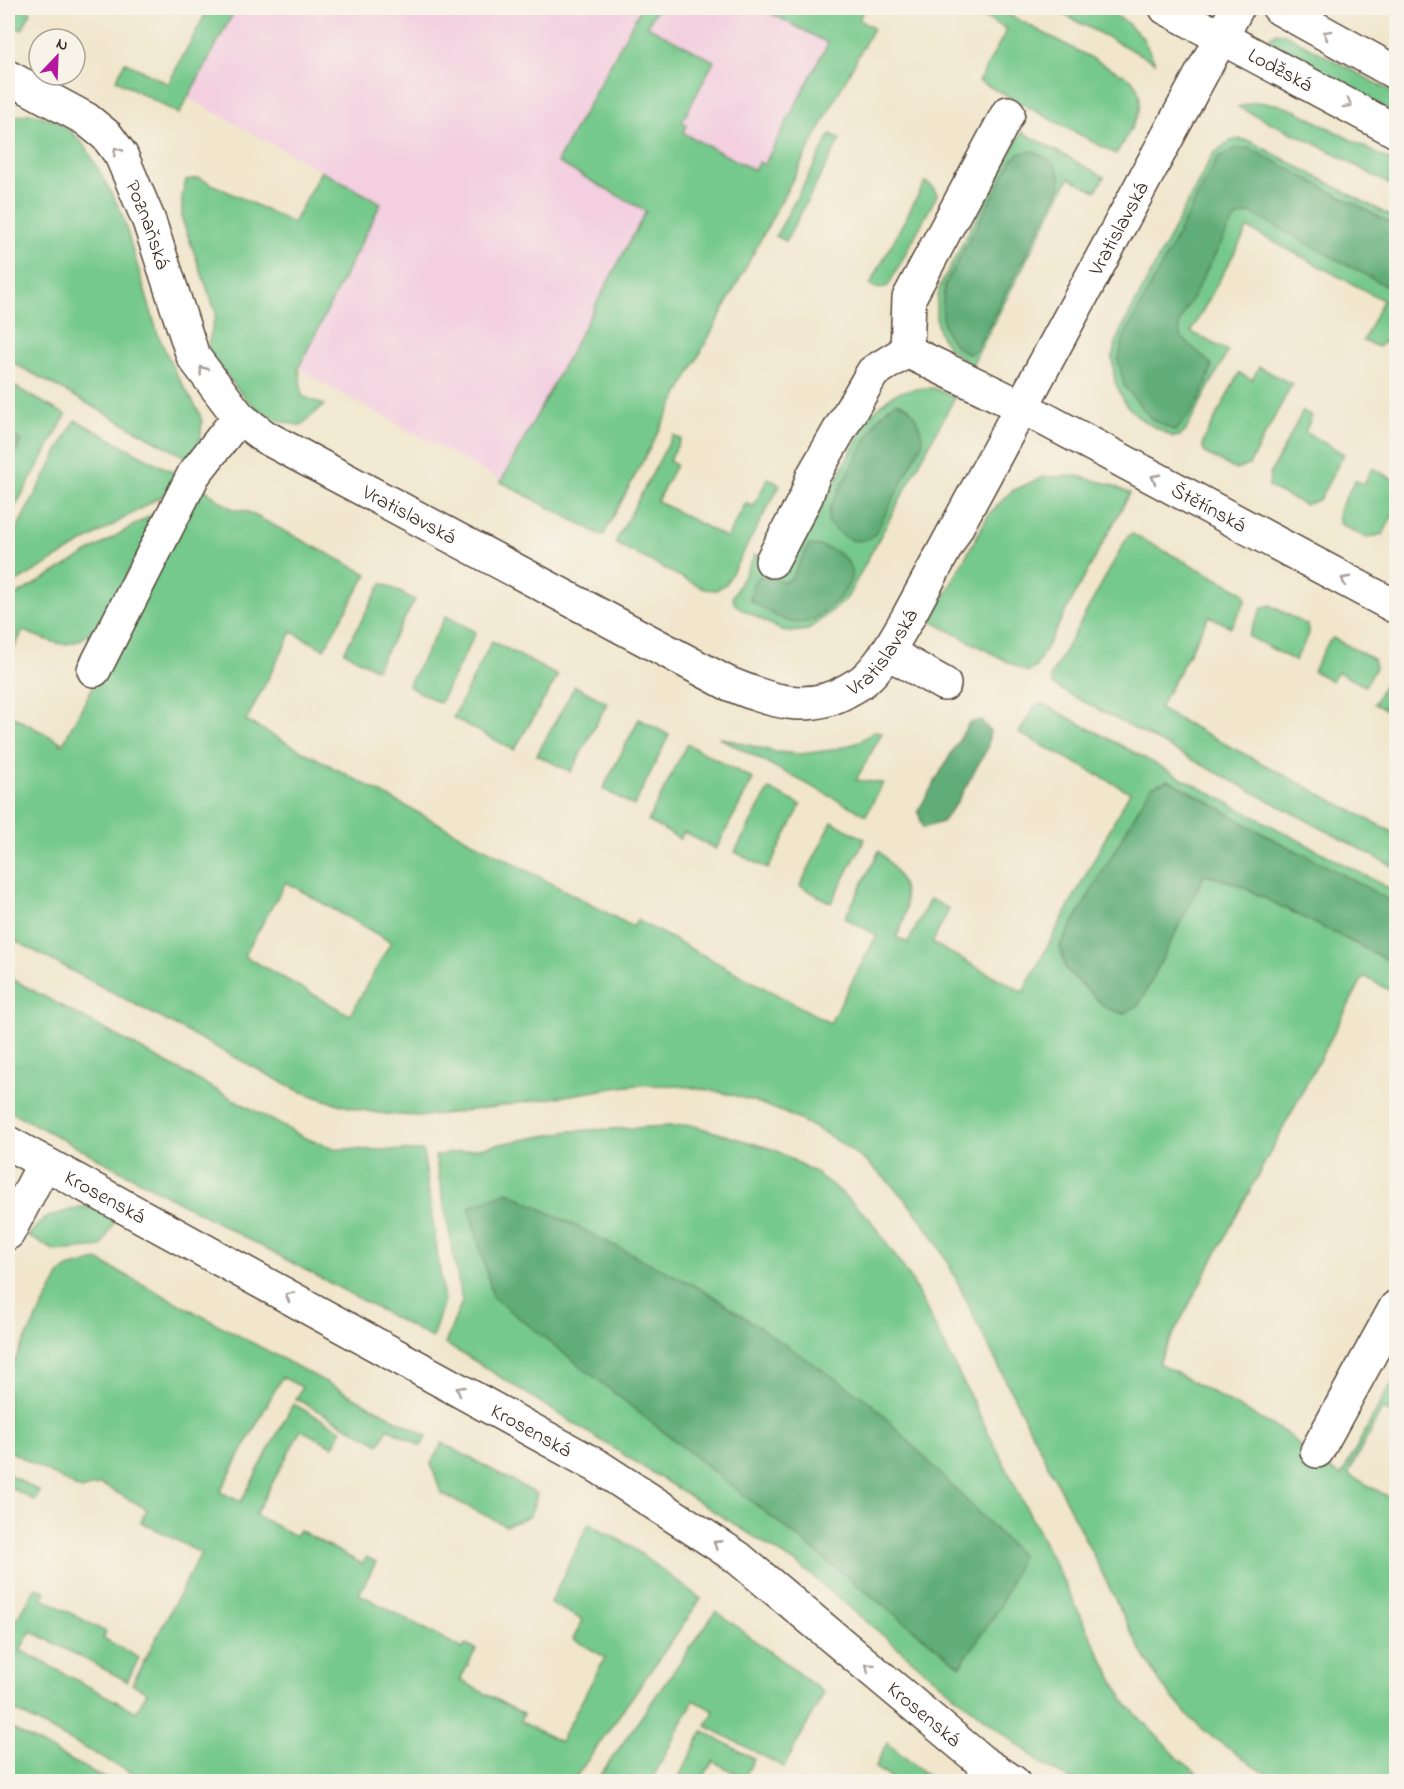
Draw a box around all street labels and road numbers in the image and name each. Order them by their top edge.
street label: Lodžská [1242,41,1318,101]
street label: Poznaňská [116,176,177,274]
street label: Vratislavská [1082,176,1158,282]
street label: Štětínská [1165,476,1252,541]
street label: Vratislavská [355,478,461,553]
street label: Vratislavská [841,604,927,705]
street label: Krosenská [58,1164,151,1233]
street label: Krosenská [484,1397,577,1466]
street label: Krosenská [879,1675,967,1755]

